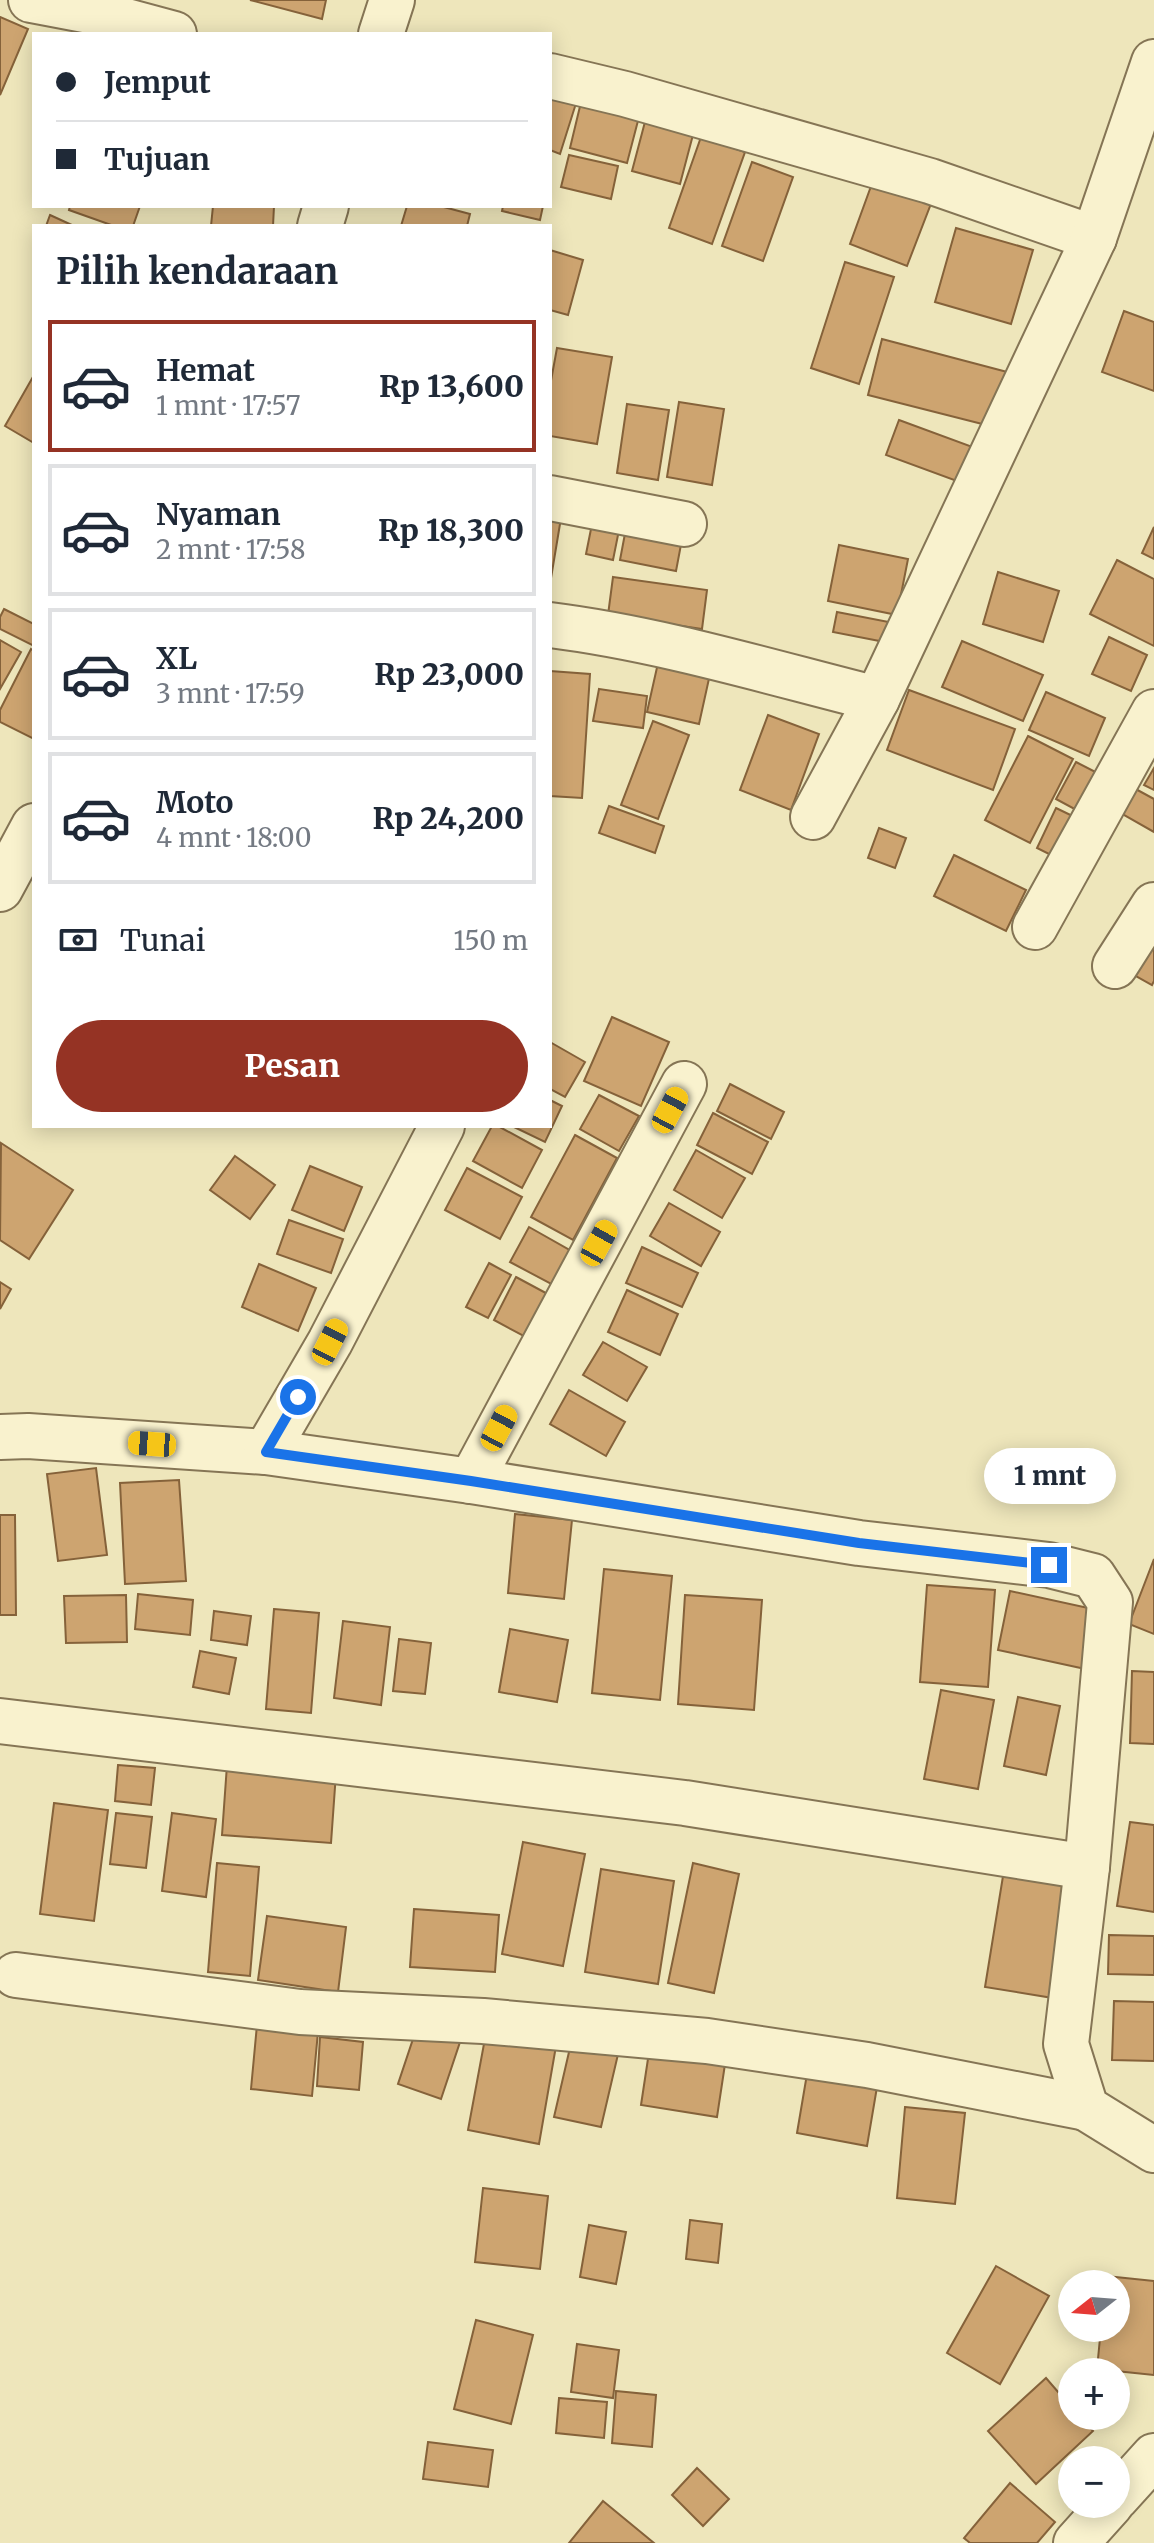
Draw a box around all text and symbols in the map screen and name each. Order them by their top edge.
text: Jemput [104,63,211,101]
text: Tujuan [104,140,210,178]
text: Pilih kendaraan [56,249,338,294]
icon: car [60,350,132,422]
text: Hemat [156,351,255,389]
text: Rp 13,600 [379,367,524,405]
text: 1 mnt · 17:57 [156,389,300,422]
icon: car [60,494,132,566]
text: Nyaman [156,495,281,533]
text: Rp 18,300 [378,511,524,549]
text: 2 mnt · 17:58 [156,533,305,566]
icon: car [60,638,132,710]
text: XL [156,639,197,677]
text: Rp 23,000 [374,655,524,693]
text: 3 mnt · 17:59 [156,677,305,710]
icon: car [60,782,132,854]
text: Moto [156,783,234,821]
text: Rp 24,200 [372,799,524,837]
text: 4 mnt · 18:00 [156,821,312,854]
icon: cash [56,918,100,962]
text: Tunai [120,921,205,959]
text: 150 m [454,924,528,957]
button: Pesan [56,1020,528,1112]
car [648,1083,692,1137]
car [577,1216,621,1270]
car [308,1315,352,1369]
route start [280,1379,316,1415]
car [477,1401,521,1455]
car [127,1430,177,1458]
callout: 1 mnt [983,1449,1115,1505]
text: 1 mnt [1014,1459,1086,1492]
route end [1031,1547,1067,1583]
north arrow [1058,2270,1130,2342]
map controls [1058,2270,1130,2518]
button: + [1058,2358,1130,2430]
button: − [1058,2446,1130,2518]

